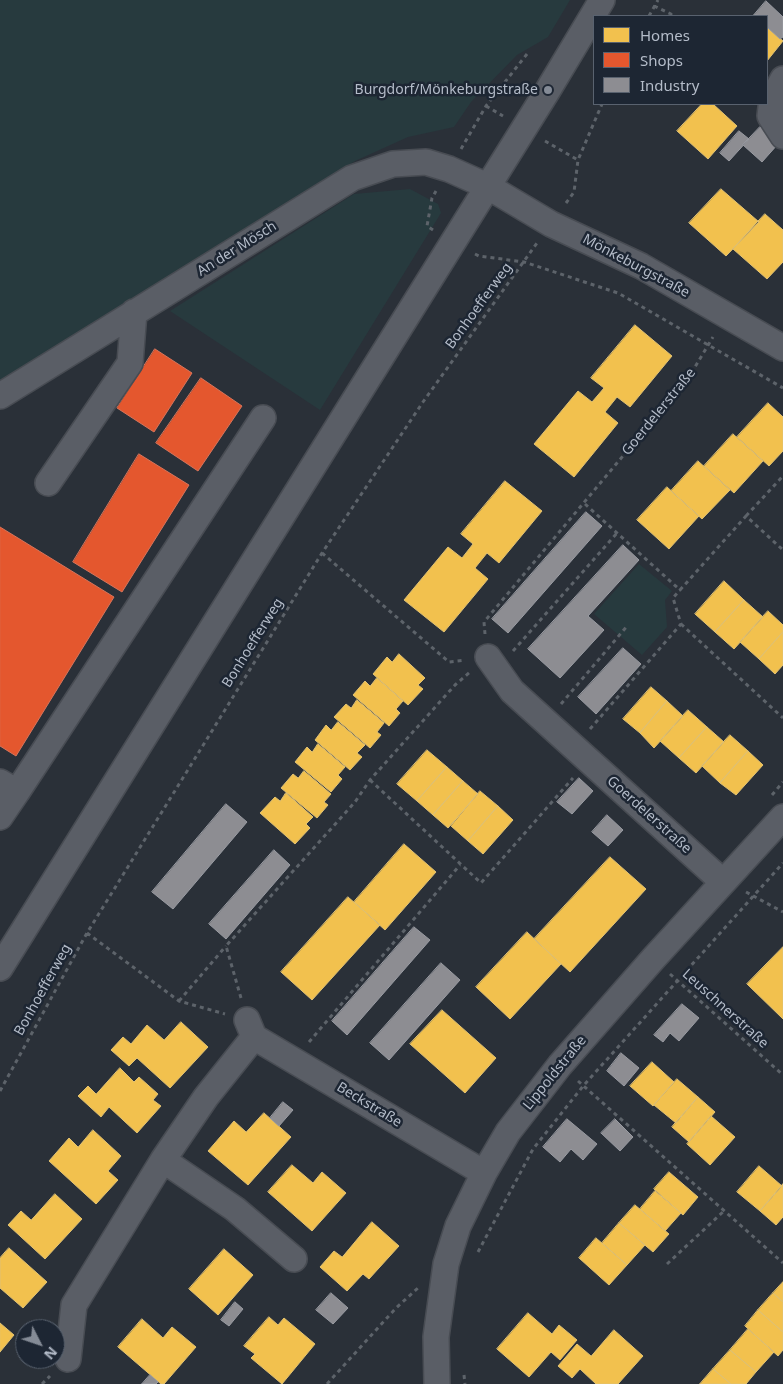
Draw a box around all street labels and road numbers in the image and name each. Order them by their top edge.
street label: An der Mösch [194,218,280,280]
street label: Mönkeburgstraße [580,231,692,301]
street label: Bonhoefferweg [442,260,516,352]
street label: Goerdelerstraße [619,365,699,459]
street label: Bonhoefferweg [219,595,287,691]
street label: Goerdelerstraße [603,773,695,857]
street label: Bonhoefferweg [11,941,75,1039]
street label: Leuschnerstraße [678,966,772,1052]
street label: Lippoldstraße [520,1032,590,1114]
street label: Beckstraße [333,1079,405,1131]

